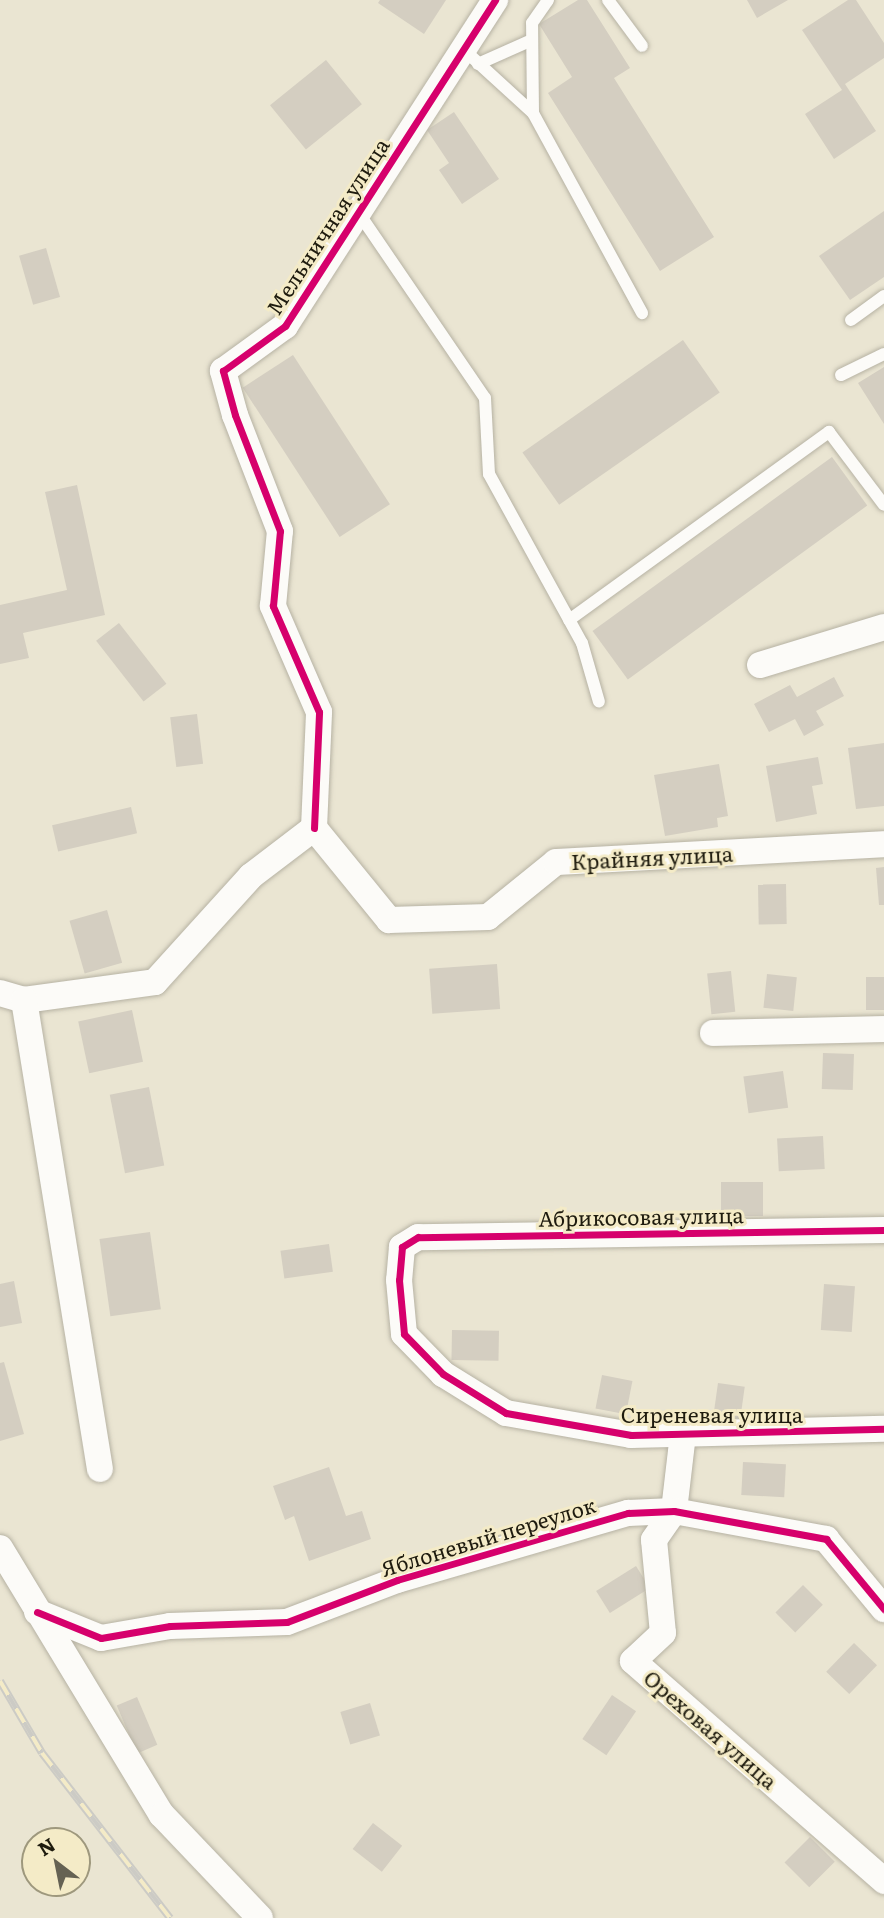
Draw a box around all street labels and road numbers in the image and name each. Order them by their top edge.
street label: Мельничная улица [261,133,393,319]
street label: Крайняя улица [570,840,734,874]
street label: Абрикосовая улица [538,1202,744,1230]
street label: Сиреневая улица [621,1401,803,1427]
street label: Яблоневый переулок [378,1491,598,1581]
street label: Ореховая улица [639,1664,783,1794]

